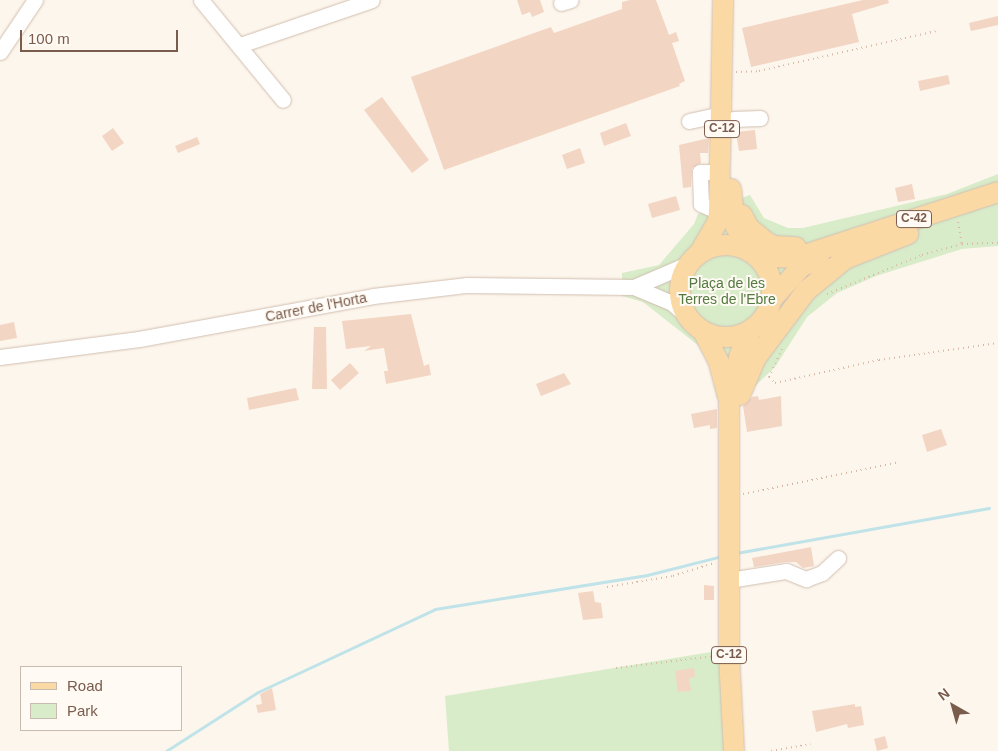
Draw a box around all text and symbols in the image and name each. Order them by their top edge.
scale bar [22,20,180,52]
text: 100 m [28,30,70,47]
road number: C-12 [703,120,741,138]
road number: C-42 [895,210,933,228]
park label: Plaça de les Terres de l'Ebre [678,275,776,308]
street label: Carrer de l'Horta [264,289,368,325]
road number: C-12 [710,646,748,664]
legend [20,666,182,731]
text: Road [67,677,103,694]
north arrow [928,681,978,731]
text: N [935,685,953,704]
text: Park [67,702,98,719]

